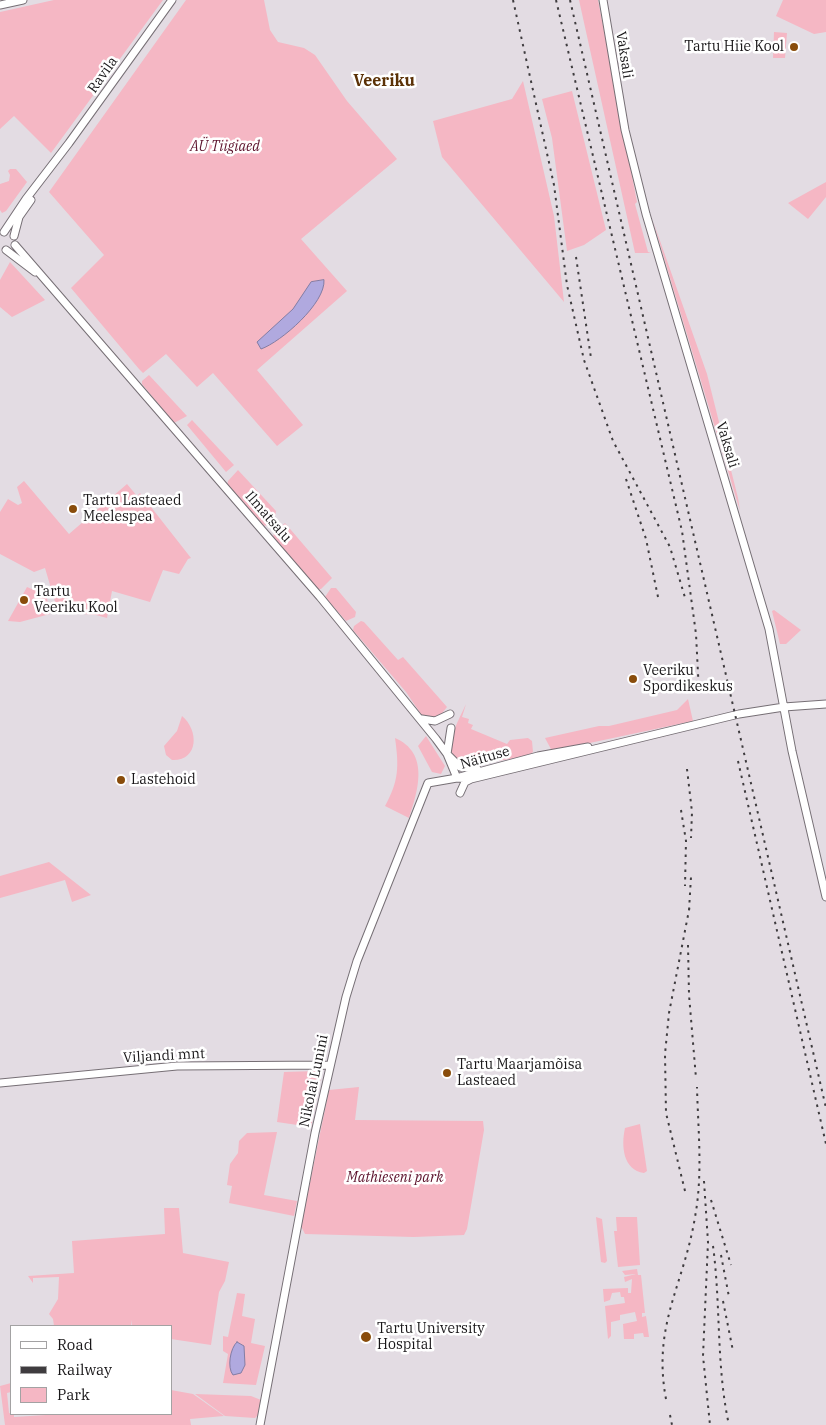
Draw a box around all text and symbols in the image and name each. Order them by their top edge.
street label: Vaksali [612,30,636,80]
place label: Tartu Hiie Kool [684,39,784,55]
marker: Tartu Hiie Kool [788,41,800,53]
street label: Ravila [84,54,122,96]
district label: Veeriku [353,71,415,91]
park label: AÜ Tiigiaed [190,139,260,155]
street label: Vaksali [712,420,742,470]
street label: Ilmatsalu [241,488,295,546]
place label: Tartu Lasteaed Meelespea [83,493,181,526]
marker: Tartu Lasteaed Meelespea [67,503,79,515]
place label: Tartu Veeriku Kool [34,584,118,616]
marker: Tartu Veeriku Kool [18,594,30,606]
place label: Veeriku Spordikeskus [643,663,733,696]
marker: Veeriku Spordikeskus [627,673,639,685]
street label: Näituse [458,743,512,773]
place label: Lastehoid [131,772,196,788]
marker: Lastehoid [115,774,127,786]
street label: Nikolai Lunini [296,1033,332,1129]
street label: Viljandi mnt [123,1045,205,1067]
place label: Tartu Maarjamõisa Lasteaed [457,1057,582,1090]
marker: Tartu Maarjamõisa Lasteaed [441,1067,453,1079]
park label: Mathieseni park [347,1170,443,1186]
place label: Tartu University Hospital [377,1321,485,1354]
legend [10,1325,172,1415]
marker: Tartu University Hospital [359,1330,373,1344]
text: Road [57,1335,93,1354]
text: Railway [57,1360,112,1379]
text: Park [57,1385,90,1404]

